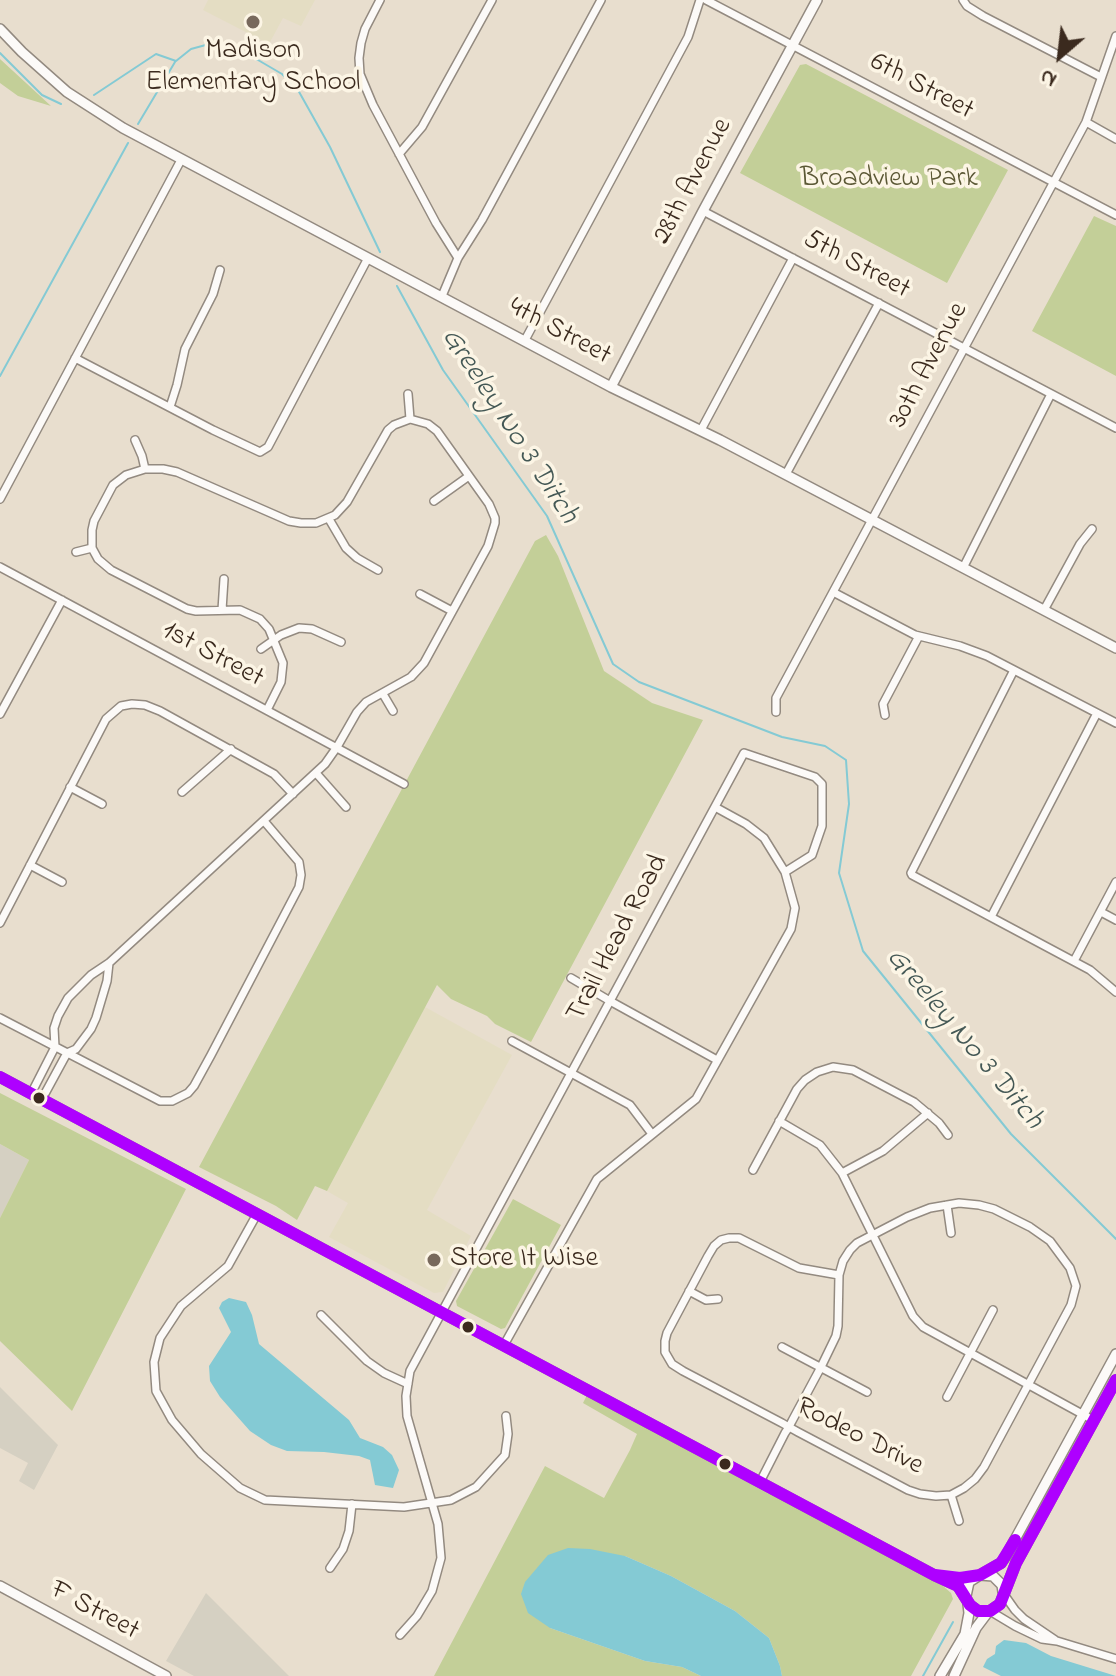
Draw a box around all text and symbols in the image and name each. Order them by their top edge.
marker: Madison Elementary School [244,13,262,31]
north arrow [1020,16,1100,96]
place label: Madison Elementary School [146,35,360,101]
street label: 6th Street [863,47,979,129]
text: N [1035,60,1063,95]
street label: 28th Avenue [647,113,741,251]
park label: Broadview Park [800,163,978,197]
street label: 5th Street [797,224,915,308]
street label: 4th Street [502,292,616,374]
street label: 30th Avenue [883,298,977,434]
water label: Greeley No 3 Ditch [431,322,585,532]
street label: 1st Street [155,615,269,697]
street label: Trail Head Road [561,850,677,1028]
water label: Greeley No 3 Ditch [877,942,1049,1138]
unlabelled marker [31,1090,47,1106]
place label: Store It Wise [450,1243,598,1277]
marker: Store It Wise [425,1251,443,1269]
unlabelled marker [460,1319,476,1335]
street label: Rodeo Drive [790,1392,928,1484]
unlabelled marker [717,1456,733,1472]
street label: F Street [44,1575,144,1649]

